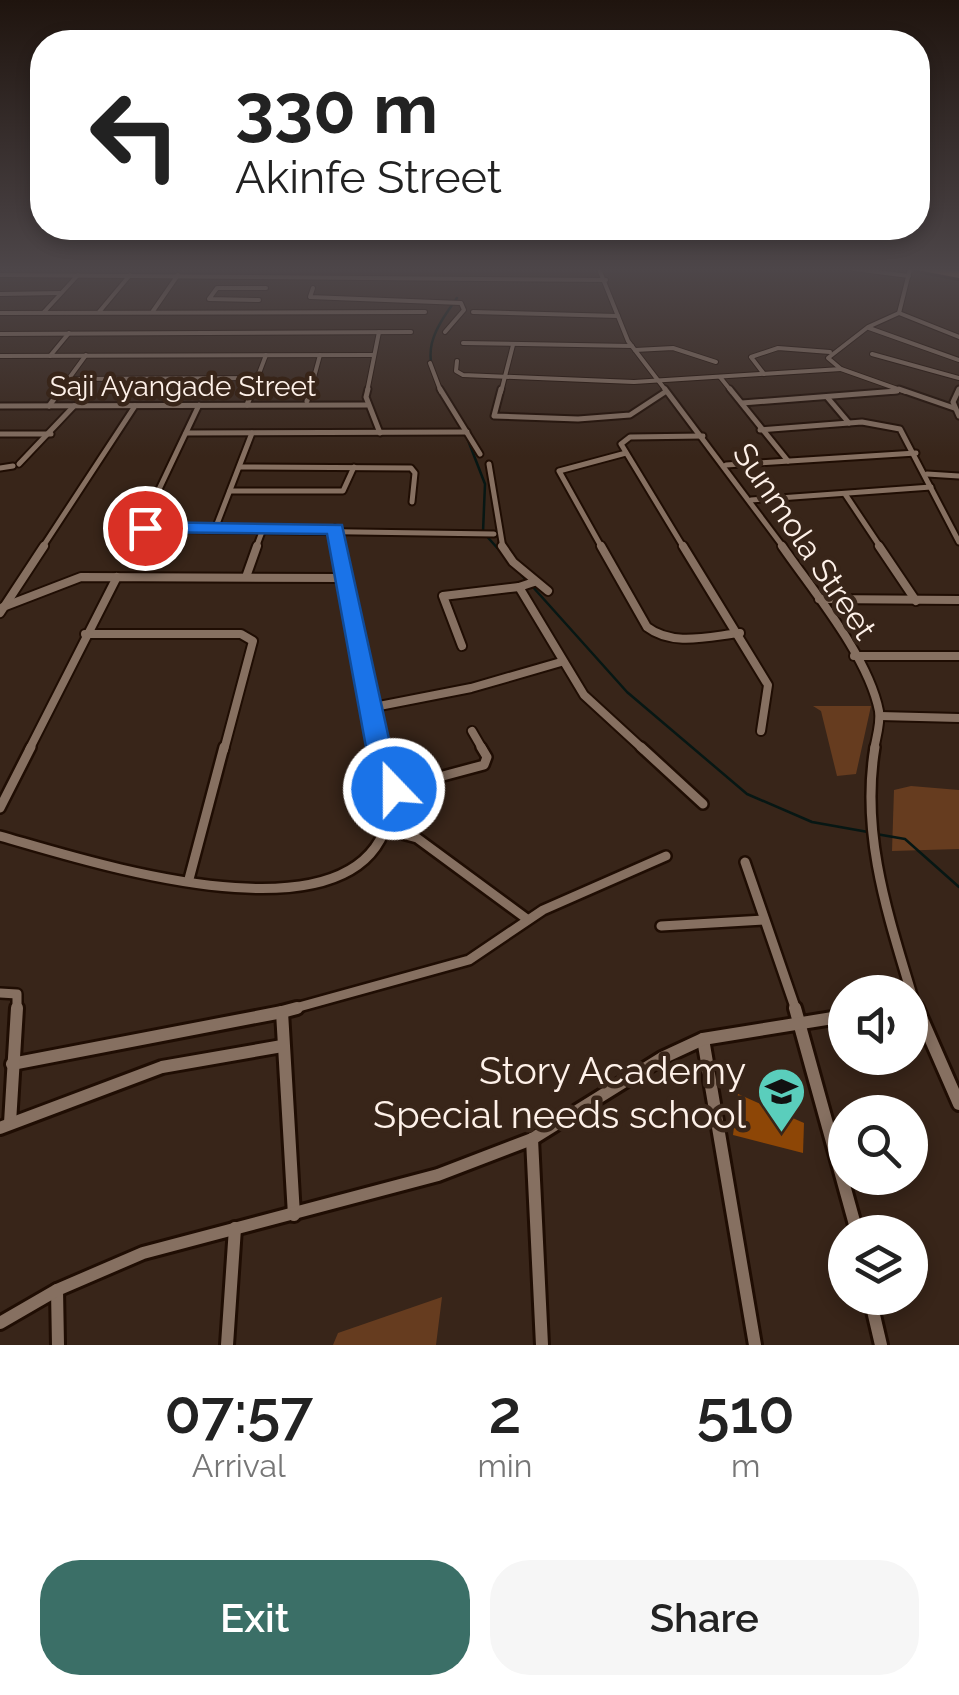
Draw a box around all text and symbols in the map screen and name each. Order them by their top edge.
text: 330 m [235,67,438,149]
icon: left [70,70,200,200]
text: Akinfe Street [235,151,502,204]
street label: Saji Ayangade Street [50,370,317,403]
street label: Sunmola Street [726,436,884,646]
pin [103,486,188,571]
icon: arrive [118,501,173,556]
position arrow [342,737,446,841]
map controls [828,975,928,1315]
button: sound [828,975,928,1075]
place label: Story Academy Special needs school [373,1048,747,1137]
school or university icon: Story Academy Special needs school [755,1066,807,1134]
button: search [828,1095,928,1195]
button: layers [828,1215,928,1315]
text: 07:57 [164,1377,313,1447]
text: 2 [488,1377,521,1447]
text: 510 [697,1377,795,1447]
text: Arrival [192,1447,286,1484]
text: min [477,1447,532,1484]
text: m [731,1447,760,1484]
button: Exit [40,1560,470,1675]
button: Share [490,1560,919,1675]

